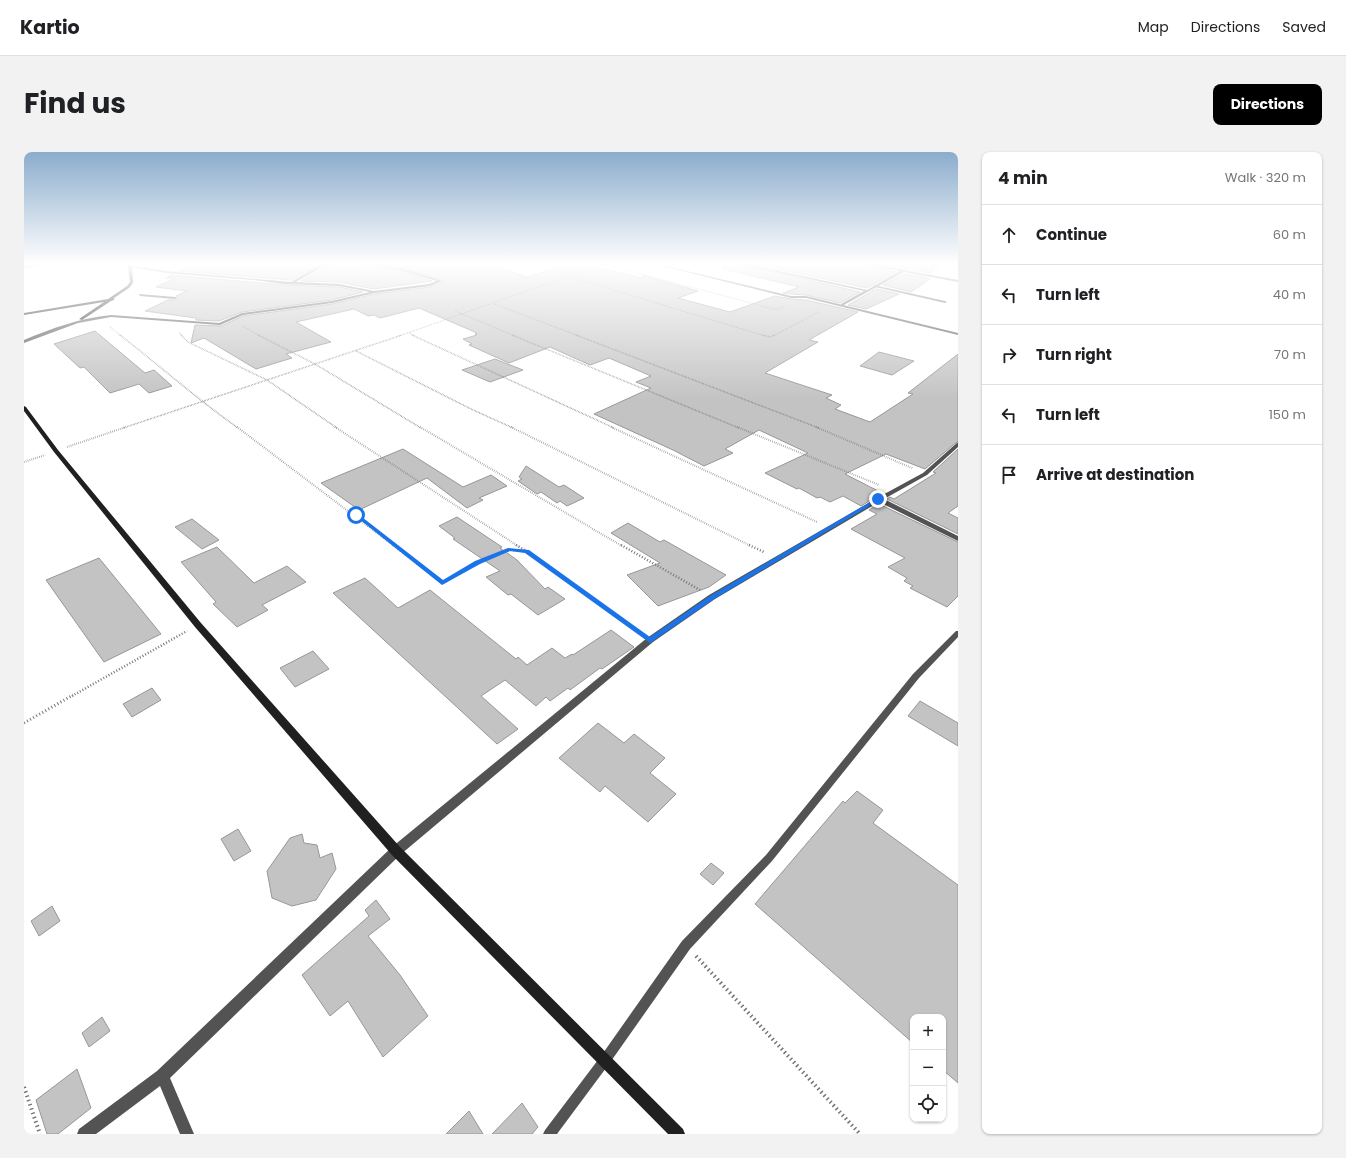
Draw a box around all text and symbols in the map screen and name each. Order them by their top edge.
text: Kartio [20,14,80,41]
text: Map [1138,17,1169,37]
text: Directions [1191,17,1260,37]
text: Saved [1282,17,1326,37]
text: Find us [24,84,126,123]
button: Directions [1213,84,1322,125]
text: 4 min [998,166,1048,190]
text: Walk · 320 m [1225,168,1306,187]
icon: ahead [998,224,1020,246]
text: Continue [1036,224,1107,245]
text: 60 m [1273,225,1306,244]
icon: left [998,284,1020,306]
text: Turn left [1036,284,1100,305]
text: 40 m [1273,285,1306,304]
icon: right [998,344,1020,366]
text: Turn right [1036,344,1112,365]
text: 70 m [1274,345,1306,364]
icon: left [998,404,1020,426]
text: Turn left [1036,404,1100,425]
text: 150 m [1269,405,1306,424]
icon: arrive [998,464,1020,486]
text: Arrive at destination [1036,464,1194,485]
route end [869,490,887,508]
route start [347,506,365,524]
map controls [910,1014,946,1122]
button: + [910,1014,946,1050]
button: − [910,1050,946,1086]
button: locate [910,1086,946,1122]

